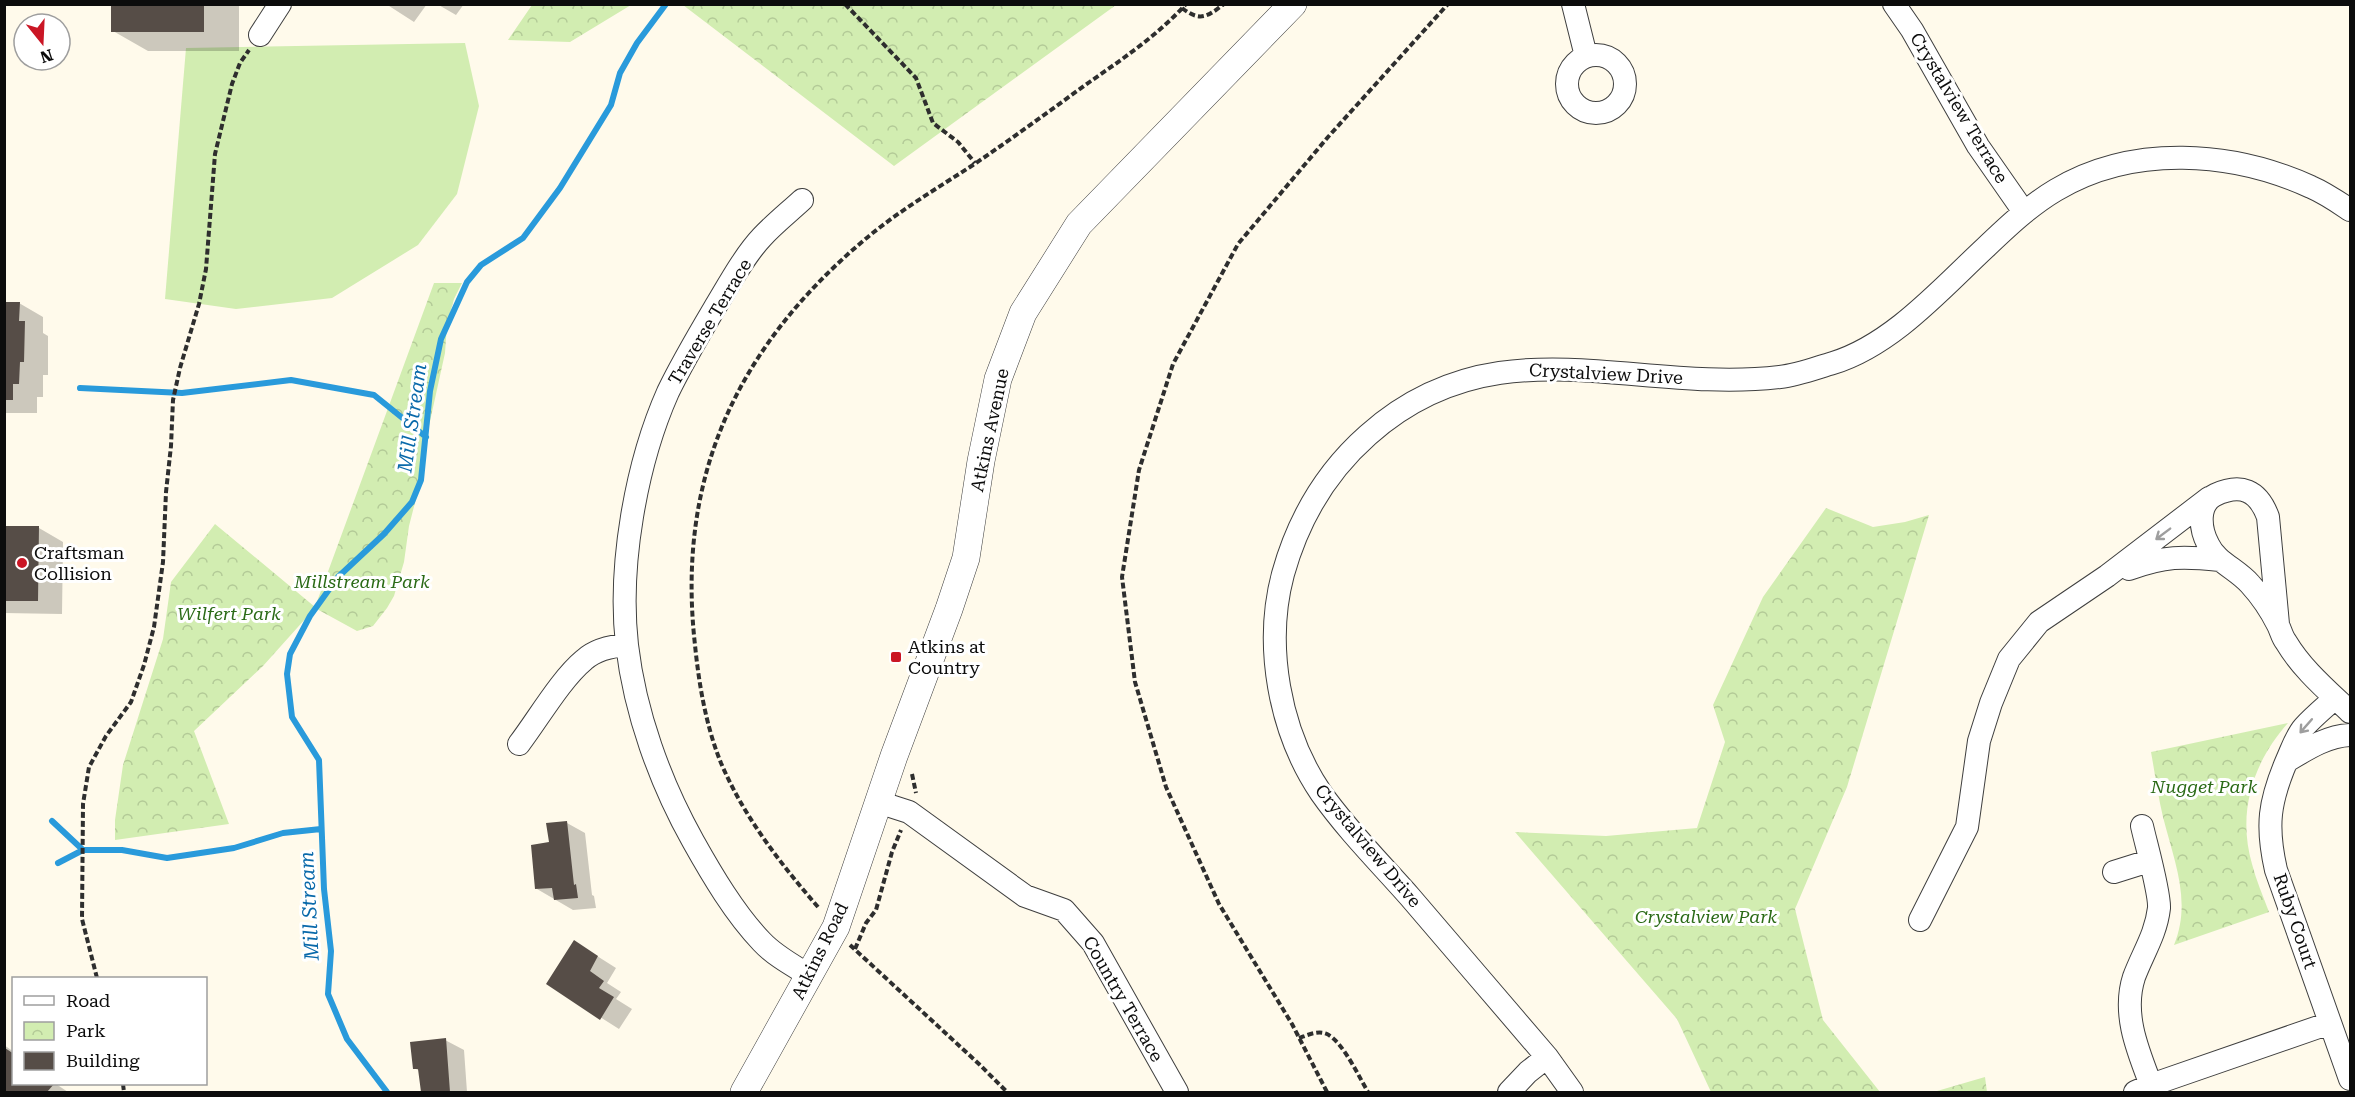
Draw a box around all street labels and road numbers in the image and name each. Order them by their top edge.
street label: Crystalview Terrace [1906,29,2013,187]
street label: Traverse Terrace [664,255,756,389]
street label: Crystalview Drive [1529,359,1684,388]
street label: Atkins Avenue [966,366,1013,493]
street label: Crystalview Drive [1311,780,1426,912]
street label: Ruby Court [2269,870,2322,972]
street label: Atkins Road [787,898,852,1003]
street label: Country Terrace [1079,932,1168,1065]

